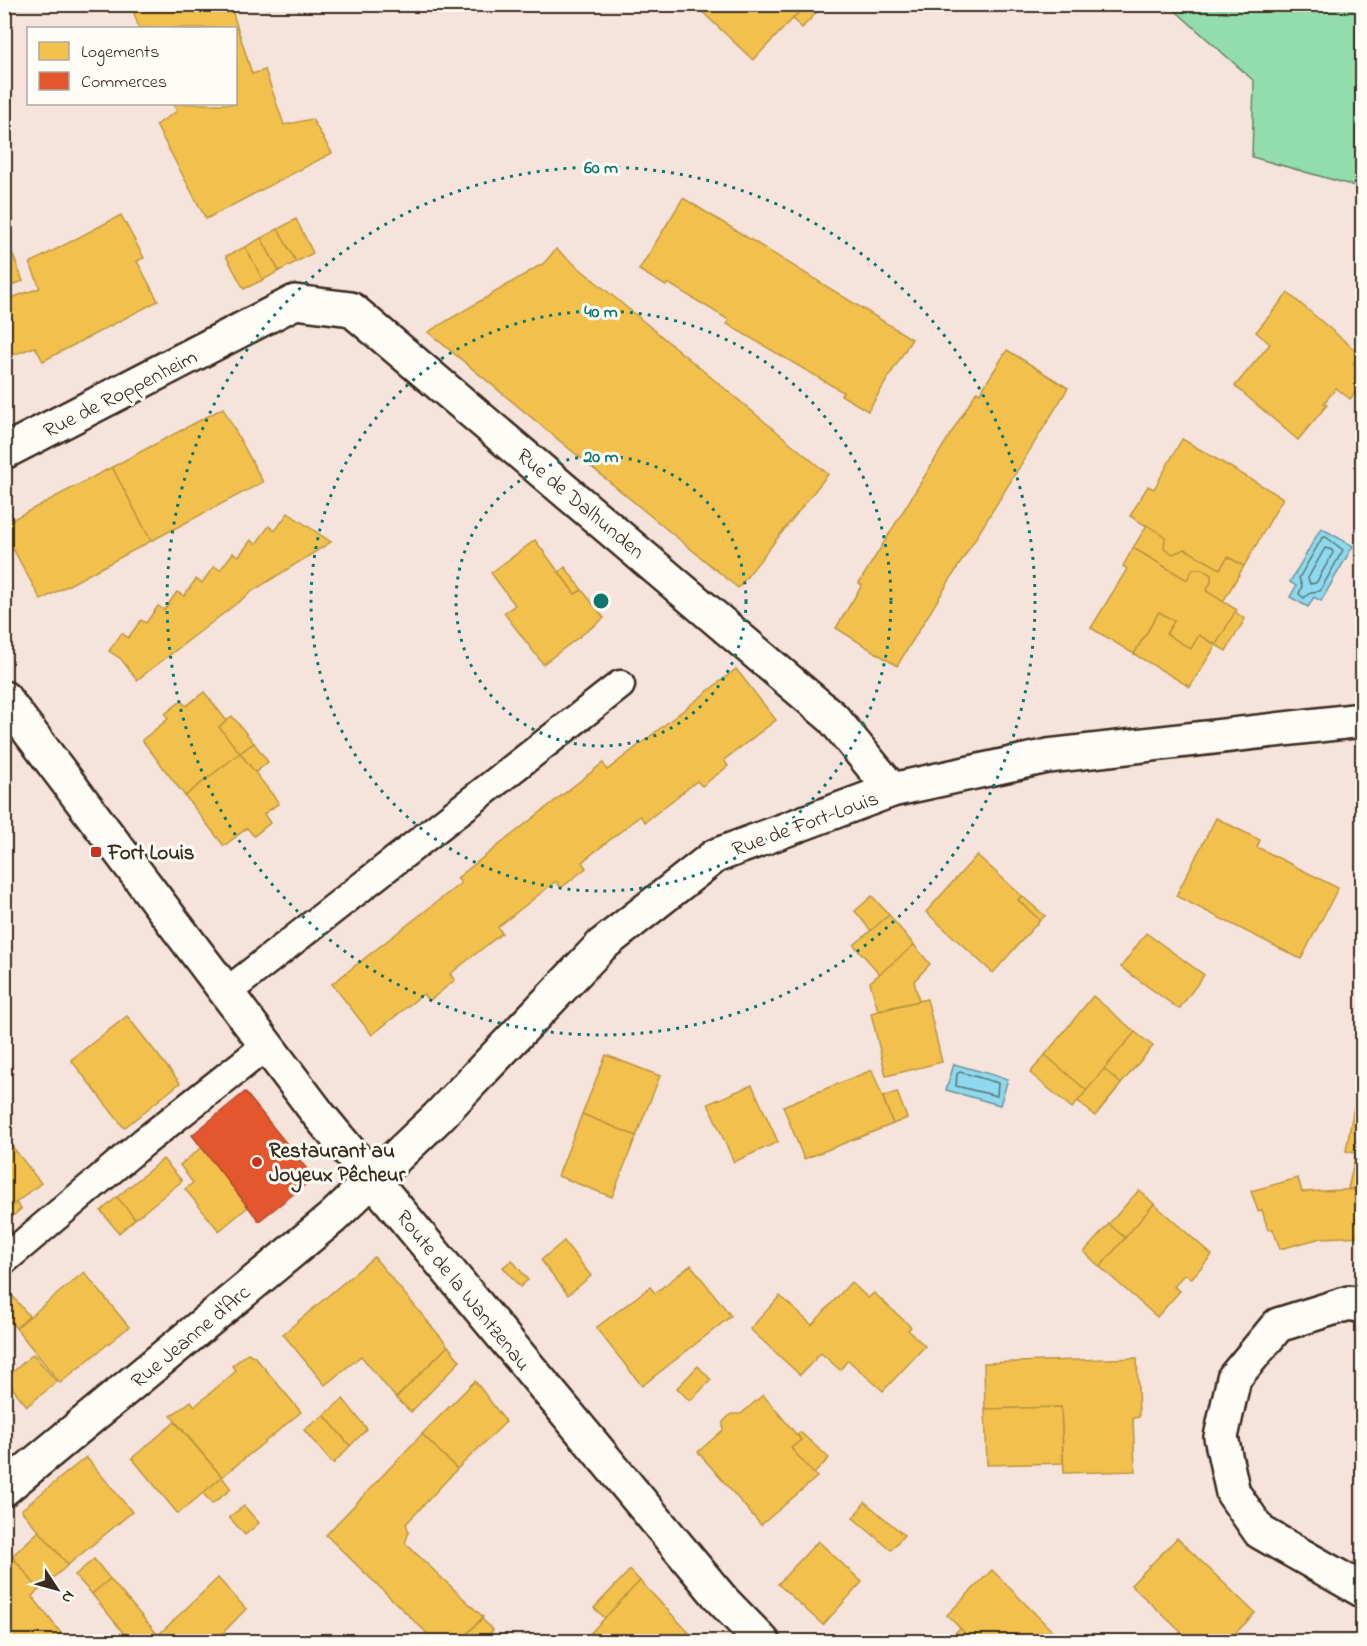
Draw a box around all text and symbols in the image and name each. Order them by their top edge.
legend [27,27,237,105]
text: Logements [81,40,159,67]
text: Commerces [81,70,167,96]
text: 60 m [584,156,618,182]
text: 40 m [584,300,618,326]
street label: Rue de Roppenheim [39,343,203,447]
street label: Rue de Dalhunden [509,442,650,567]
text: 20 m [582,445,619,471]
centre of rings [591,591,611,611]
street label: Rue de Fort-Louis [728,784,883,865]
place label: Fort Louis [107,839,195,869]
marker: Fort Louis [89,845,103,859]
place label: Restaurant au Joyeux Pêcheur [269,1137,406,1193]
marker: Restaurant au Joyeux Pêcheur [250,1155,264,1169]
street label: Route de la Wantzenau [388,1204,537,1378]
street label: Rue Jeanne d'Arc [125,1278,258,1396]
north arrow [27,1559,87,1619]
text: N [55,1585,80,1608]

